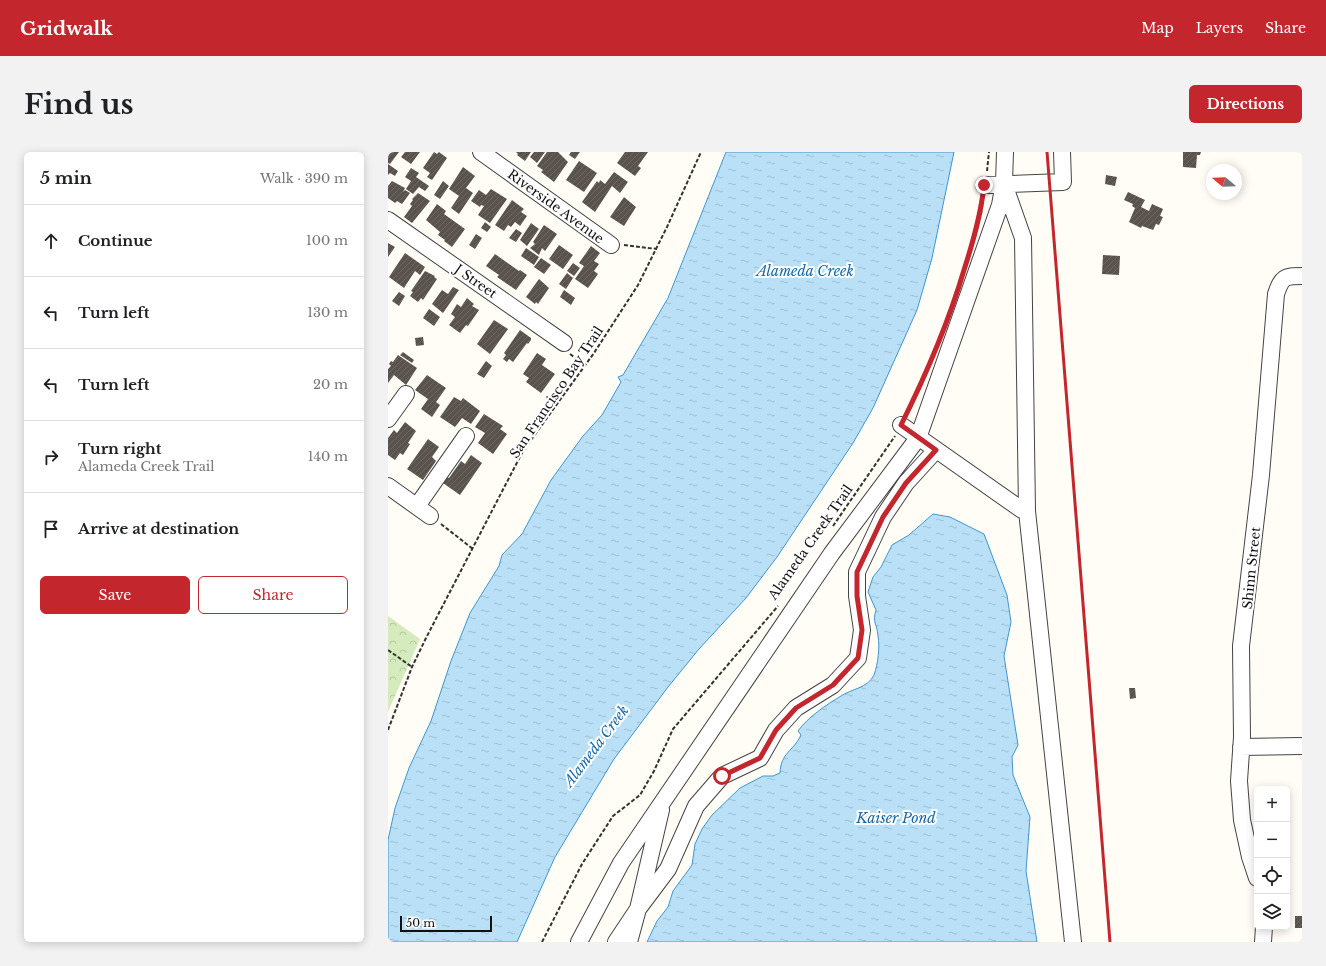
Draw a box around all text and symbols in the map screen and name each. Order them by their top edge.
text: Gridwalk [20,17,113,40]
text: Map [1141,19,1174,37]
text: Layers [1196,19,1243,37]
text: Share [1265,19,1306,37]
button: Directions [1189,85,1302,123]
text: Find us [24,87,134,122]
north arrow [1206,164,1242,200]
street label: Riverside Avenue [504,166,607,247]
text: 5 min [40,168,92,189]
text: Walk · 390 m [260,170,348,187]
route end [975,176,993,194]
icon: ahead [40,230,62,252]
text: Continue [78,231,153,250]
text: 100 m [306,232,348,249]
street label: J Street [450,260,500,302]
water label: Alameda Creek [754,262,854,280]
icon: left [40,302,62,324]
text: Turn left [78,303,149,322]
text: 130 m [307,304,348,321]
street label: San Francisco Bay Trail [506,323,607,461]
icon: left [40,374,62,396]
text: Turn left [78,375,149,394]
text: 20 m [313,376,348,393]
text: Turn right [78,439,161,458]
icon: right [40,446,62,468]
text: 140 m [308,448,348,465]
text: Alameda Creek Trail [78,458,215,475]
street label: Alameda Creek Trail [764,481,857,604]
icon: arrive [40,518,62,540]
text: Arrive at destination [78,519,239,538]
street label: Shinn Street [1239,526,1264,610]
button: Save [40,576,190,614]
button: Share [198,576,348,614]
water label: Alameda Creek [558,702,632,792]
route start [713,767,731,785]
map controls [1254,786,1290,930]
button: + [1254,786,1290,822]
water label: Kaiser Pond [855,809,936,827]
button: − [1254,822,1290,858]
button: locate [1254,858,1290,894]
button: layers [1254,894,1290,930]
scale bar [400,914,492,933]
text: 50 m [406,916,435,930]

